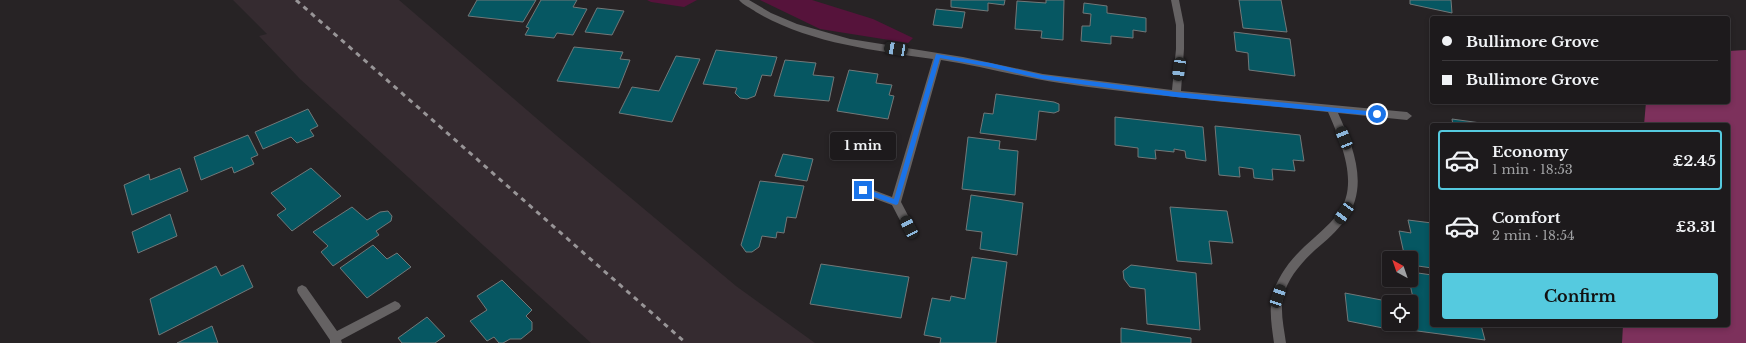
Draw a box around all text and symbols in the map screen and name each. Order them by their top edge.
text: Bullimore Grove [1466,32,1599,51]
car [883,41,909,57]
car [1171,56,1187,82]
text: Bullimore Grove [1466,70,1599,89]
route start [1368,105,1386,123]
car [1334,125,1354,151]
callout: 1 min [830,132,896,160]
text: 1 min [844,137,882,154]
icon: car [1444,142,1480,178]
text: Economy [1492,142,1569,161]
text: £2.45 [1673,151,1716,170]
text: 1 min · 18:53 [1492,161,1573,178]
route end [854,181,872,199]
car [1332,200,1356,226]
icon: car [1444,208,1480,244]
text: Comfort [1492,208,1560,227]
car [898,214,920,240]
text: £3.31 [1676,217,1716,236]
text: 2 min · 18:54 [1492,227,1575,244]
north arrow [1382,251,1418,287]
map controls [1382,251,1418,331]
button: Confirm [1442,273,1718,319]
car [1268,283,1288,309]
button: locate [1382,295,1418,331]

